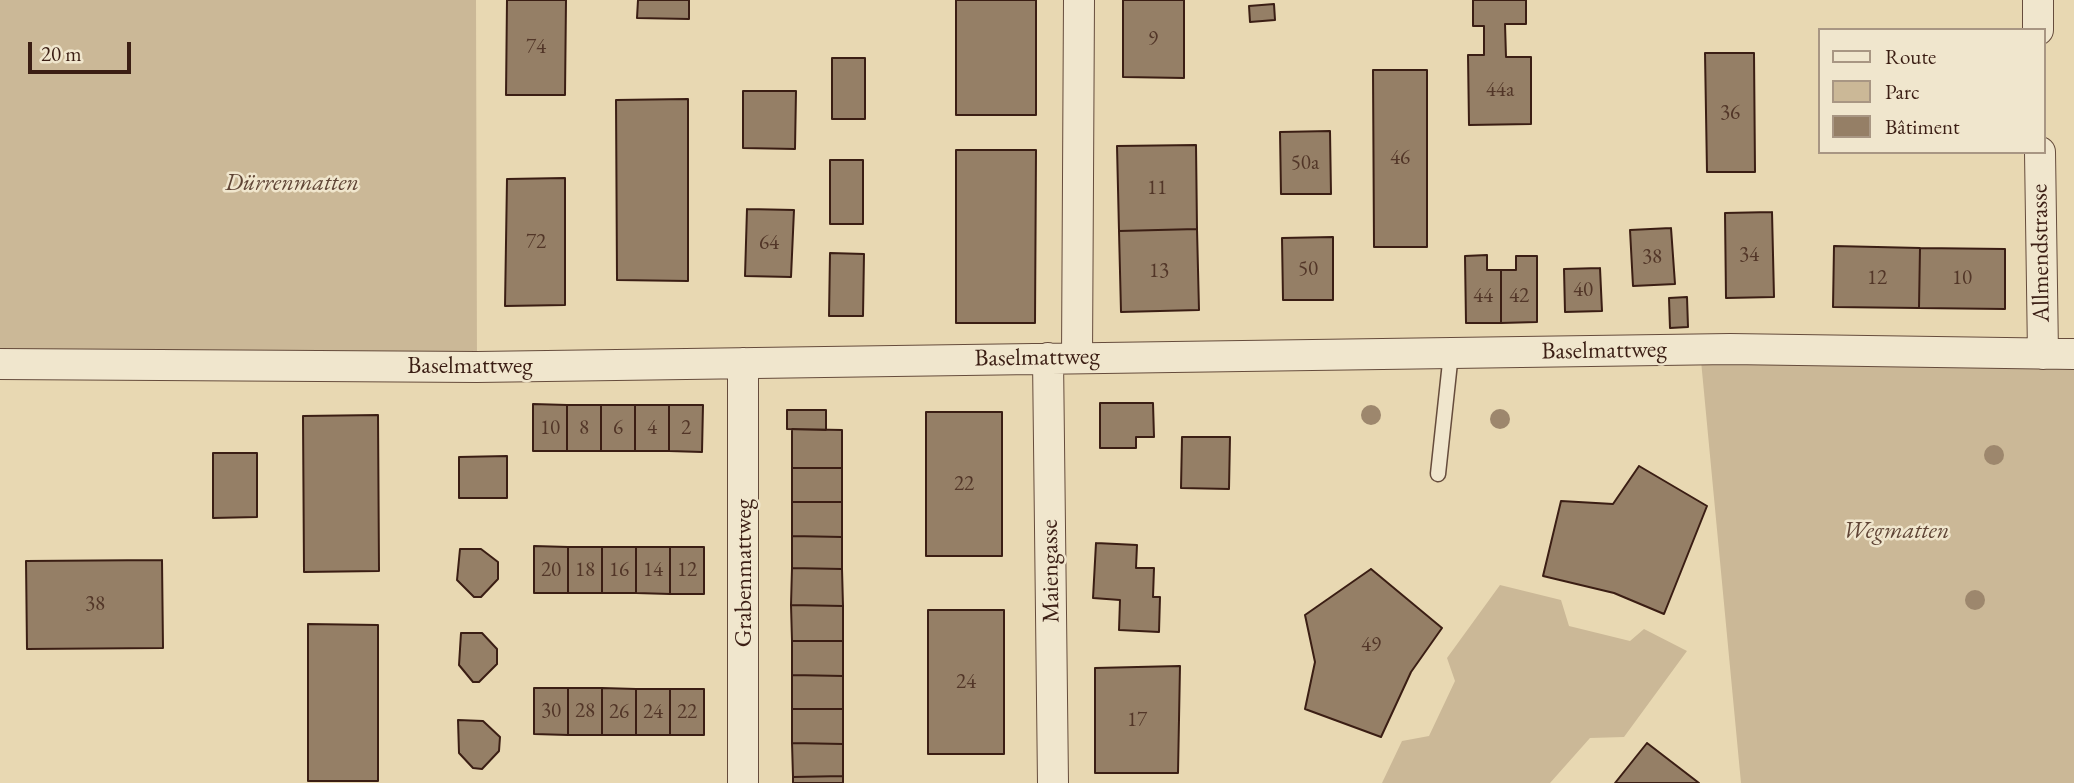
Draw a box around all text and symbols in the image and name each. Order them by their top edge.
house number: 9 [1148,26,1158,52]
scale bar [32,28,135,72]
legend [1818,28,2046,154]
house number: 74 [526,34,546,60]
text: 20 m [41,40,82,67]
text: Route [1885,43,1936,70]
house number: 44a [1486,77,1514,103]
text: Parc [1885,78,1919,105]
house number: 36 [1720,100,1740,126]
text: Bâtiment [1885,113,1960,140]
house number: 46 [1390,145,1410,171]
house number: 50a [1291,150,1319,176]
park label: Dürrenmatten [225,169,359,197]
house number: 11 [1147,175,1167,201]
street label: Allmendstrasse [2025,183,2057,323]
house number: 72 [526,229,546,255]
house number: 64 [759,230,779,256]
house number: 34 [1739,242,1759,268]
house number: 38 [1642,244,1662,270]
house number: 50 [1298,256,1318,282]
house number: 13 [1149,258,1169,284]
house number: 12 [1867,265,1887,291]
house number: 10 [1952,265,1972,291]
house number: 40 [1573,277,1593,303]
house number: 44 [1473,283,1493,309]
house number: 42 [1509,283,1529,309]
street label: Baselmattweg [1541,336,1667,366]
street label: Baselmattweg [974,343,1100,373]
street label: Baselmattweg [407,352,533,380]
house number: 10 [540,415,560,441]
house number: 8 [579,415,589,441]
house number: 6 [613,415,623,441]
house number: 4 [647,415,657,441]
house number: 2 [681,415,691,441]
house number: 22 [954,471,974,497]
street label: Grabenmattweg [730,499,758,647]
park label: Wegmatten [1843,517,1949,545]
street label: Maiengasse [1036,519,1066,623]
house number: 20 [541,557,561,583]
house number: 18 [575,557,595,583]
house number: 16 [609,557,629,583]
house number: 14 [643,557,663,583]
house number: 12 [677,557,697,583]
house number: 38 [85,591,105,617]
house number: 49 [1361,632,1381,658]
house number: 24 [956,669,976,695]
house number: 30 [541,698,561,724]
house number: 28 [575,698,595,724]
house number: 26 [609,699,629,725]
house number: 24 [643,699,663,725]
house number: 22 [677,699,697,725]
house number: 17 [1127,707,1147,733]

